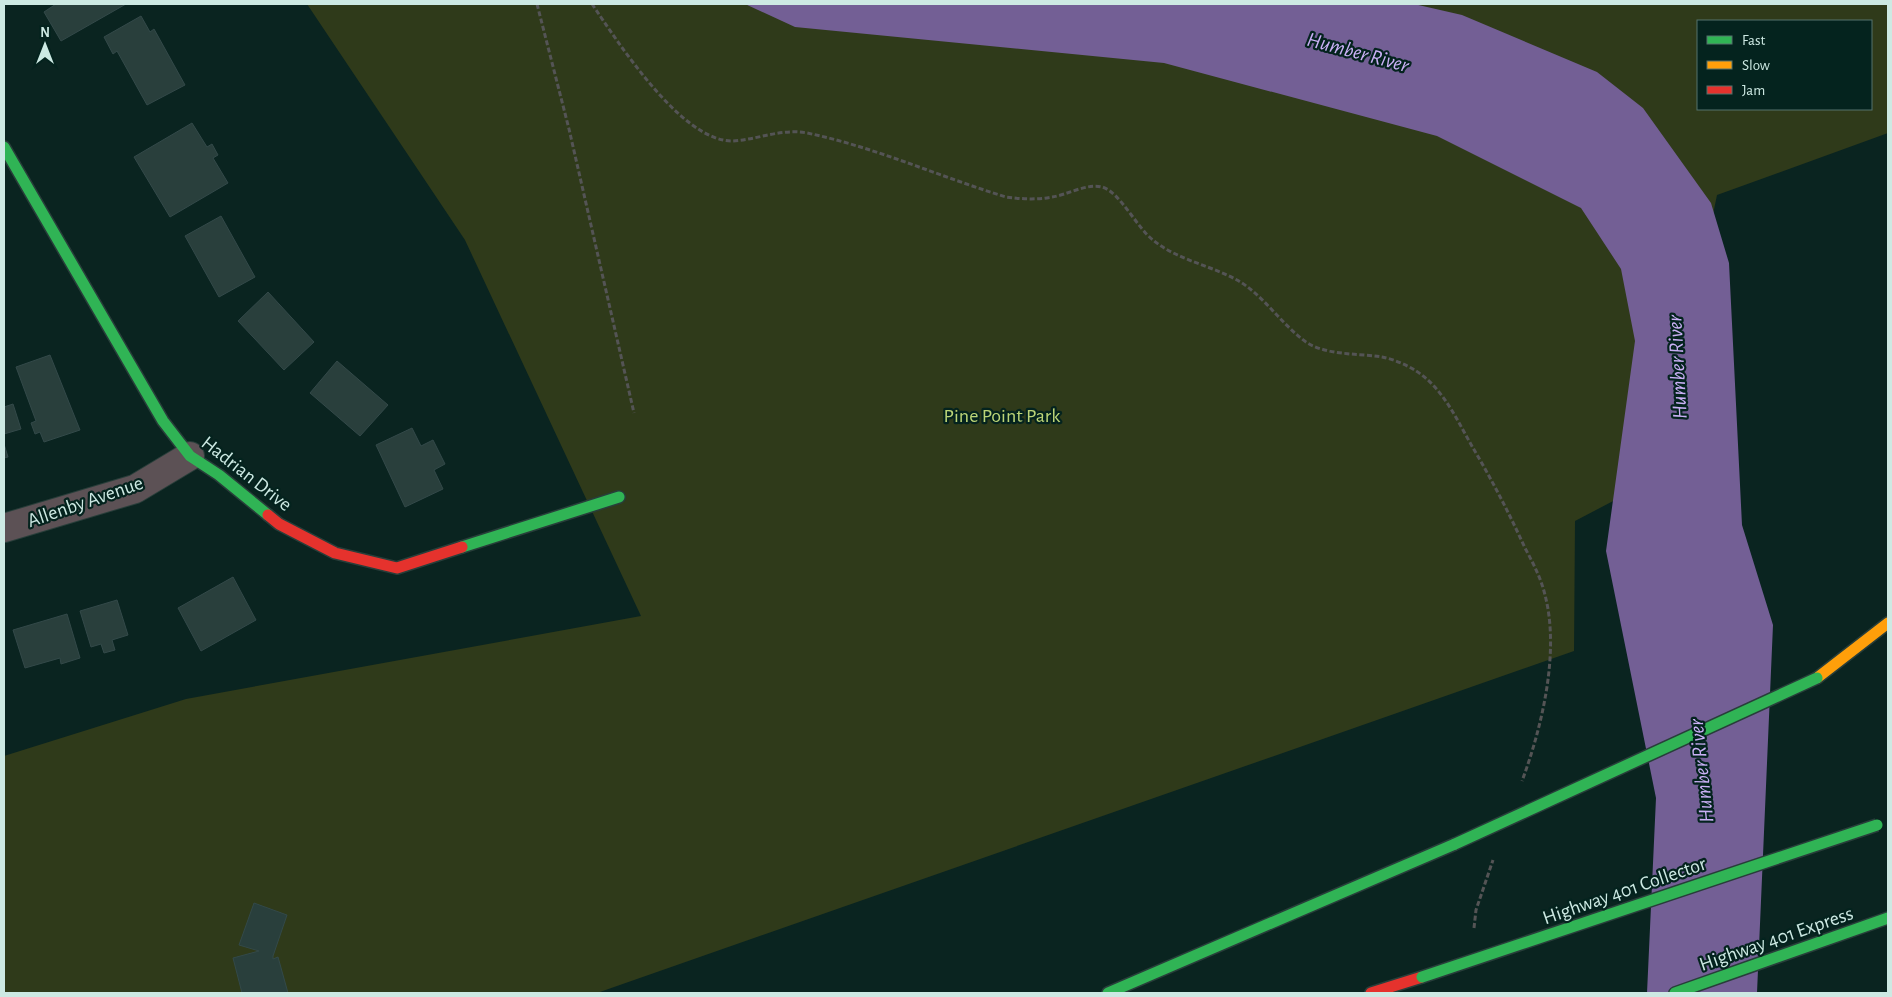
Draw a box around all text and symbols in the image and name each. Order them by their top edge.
north arrow [20,20,70,70]
legend [1697,20,1872,110]
text: N [40,26,50,40]
water label: Humber River [1305,29,1412,76]
text: Fast [1742,33,1766,48]
text: Slow [1742,58,1770,73]
text: Jam [1742,83,1765,98]
water label: Humber River [1664,313,1691,420]
park label: Pine Point Park [944,406,1060,426]
street label: Hadrian Drive [198,433,295,515]
street label: Allenby Avenue [25,473,146,531]
water label: Humber River [1685,717,1717,824]
street label: Highway 401 Collector [1540,853,1709,928]
street label: Highway 401 Express [1697,903,1856,975]

